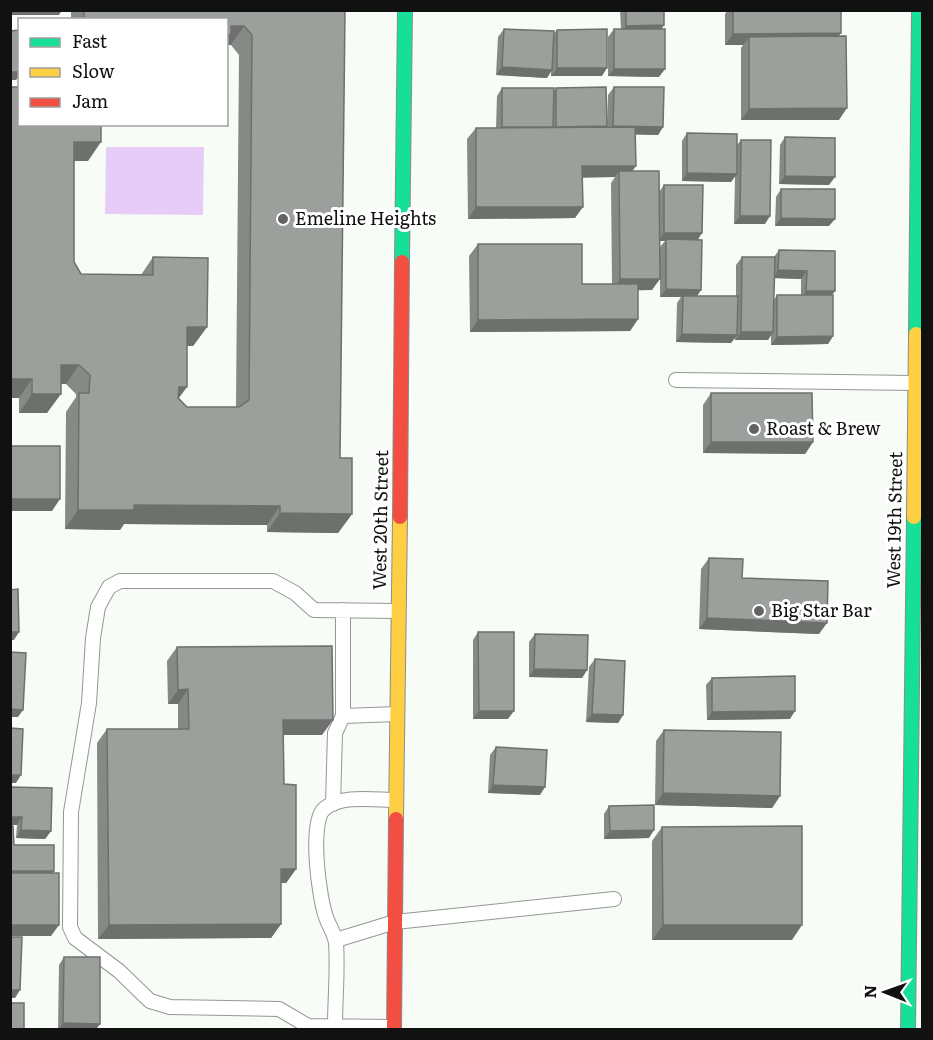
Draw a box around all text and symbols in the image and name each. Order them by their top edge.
legend [18,18,228,126]
text: Fast [72,27,108,54]
text: Slow [72,57,115,84]
text: Jam [72,87,108,114]
place label: Emeline Heights [295,204,436,231]
marker: Emeline Heights [276,212,290,226]
place label: Roast & Brew [766,414,881,441]
marker: Roast & Brew [747,422,761,436]
street label: West 20th Street [365,449,394,590]
street label: West 19th Street [879,451,908,589]
place label: Big Star Bar [771,596,872,623]
marker: Big Star Bar [752,604,766,618]
north arrow [855,962,915,1022]
text: N [857,985,881,999]

